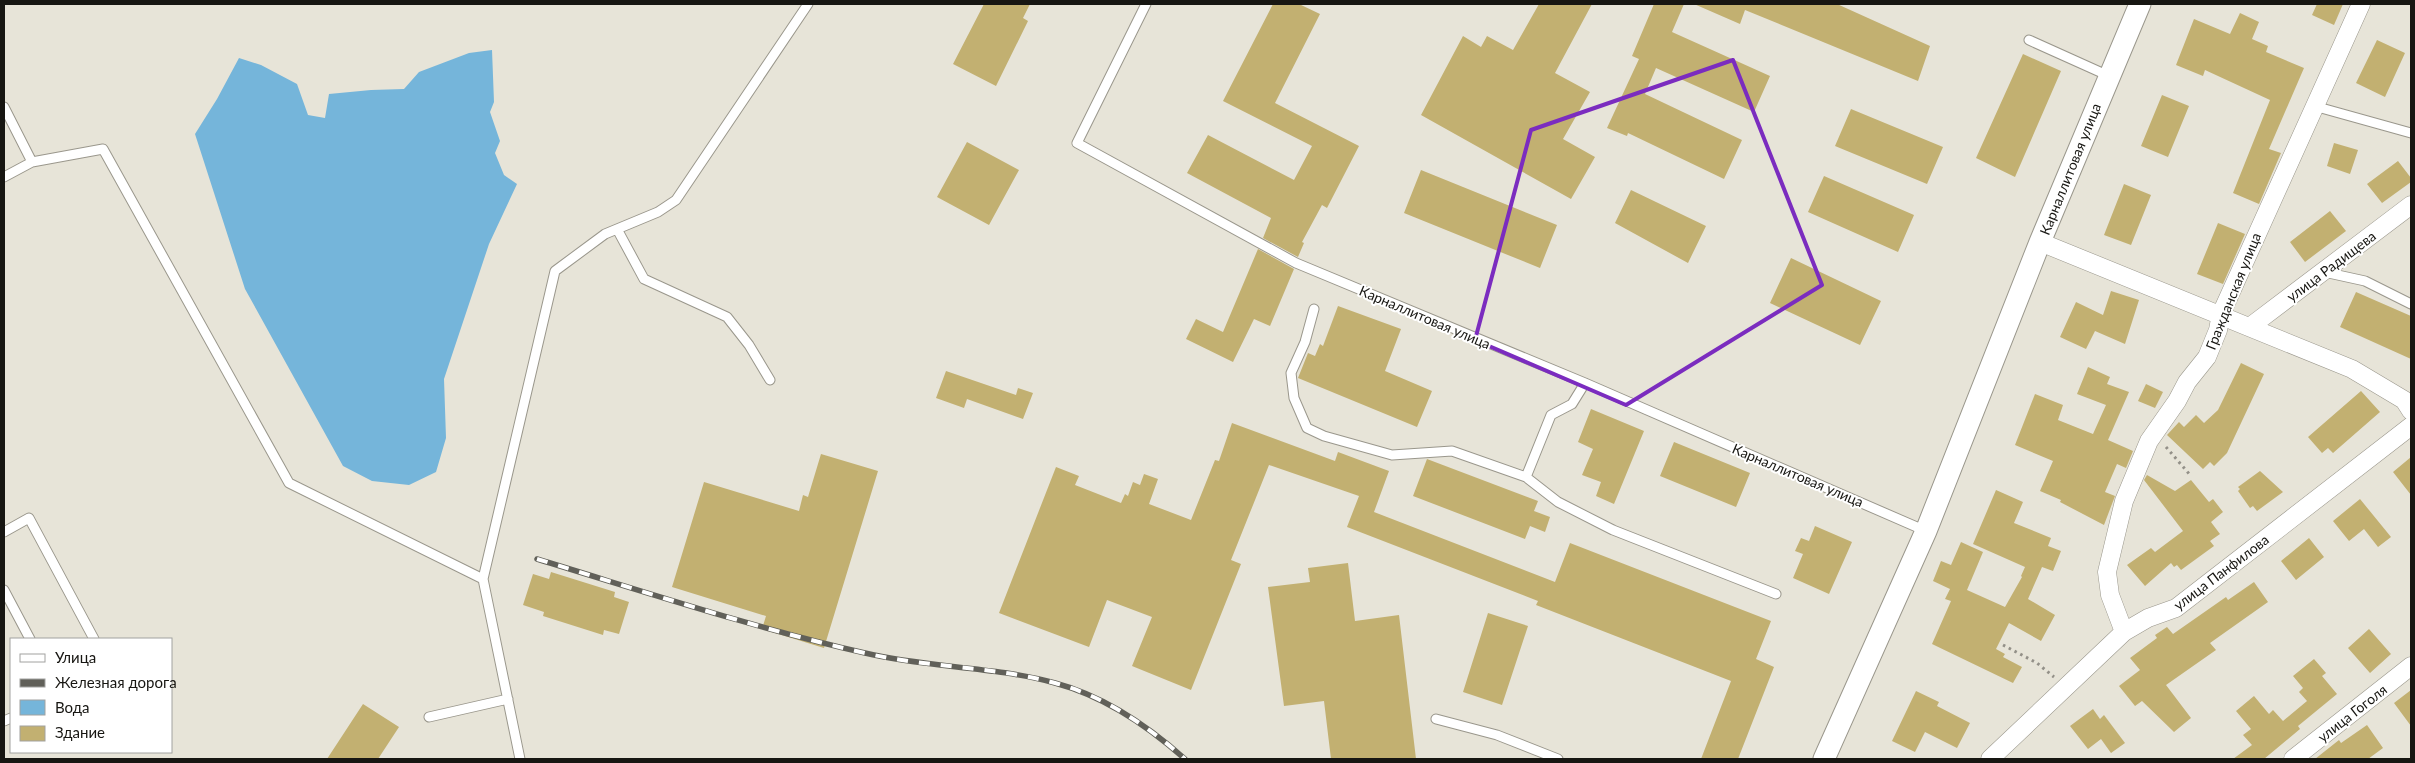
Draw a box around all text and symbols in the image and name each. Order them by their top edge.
street label: Карналлитовая улица [2036,101,2104,237]
street label: улица Радищева [2283,227,2379,305]
street label: Гражданская улица [2202,230,2264,352]
street label: Карналлитовая улица [1357,282,1493,352]
street label: Карналлитовая улица [1730,440,1866,510]
street label: улица Панфилова [2170,531,2272,613]
legend [10,638,172,753]
text: Улица [55,648,96,666]
text: Железная дорога [55,673,177,691]
street label: улица Гоголя [2314,681,2390,745]
text: Вода [55,698,90,716]
text: Здание [55,723,105,741]

